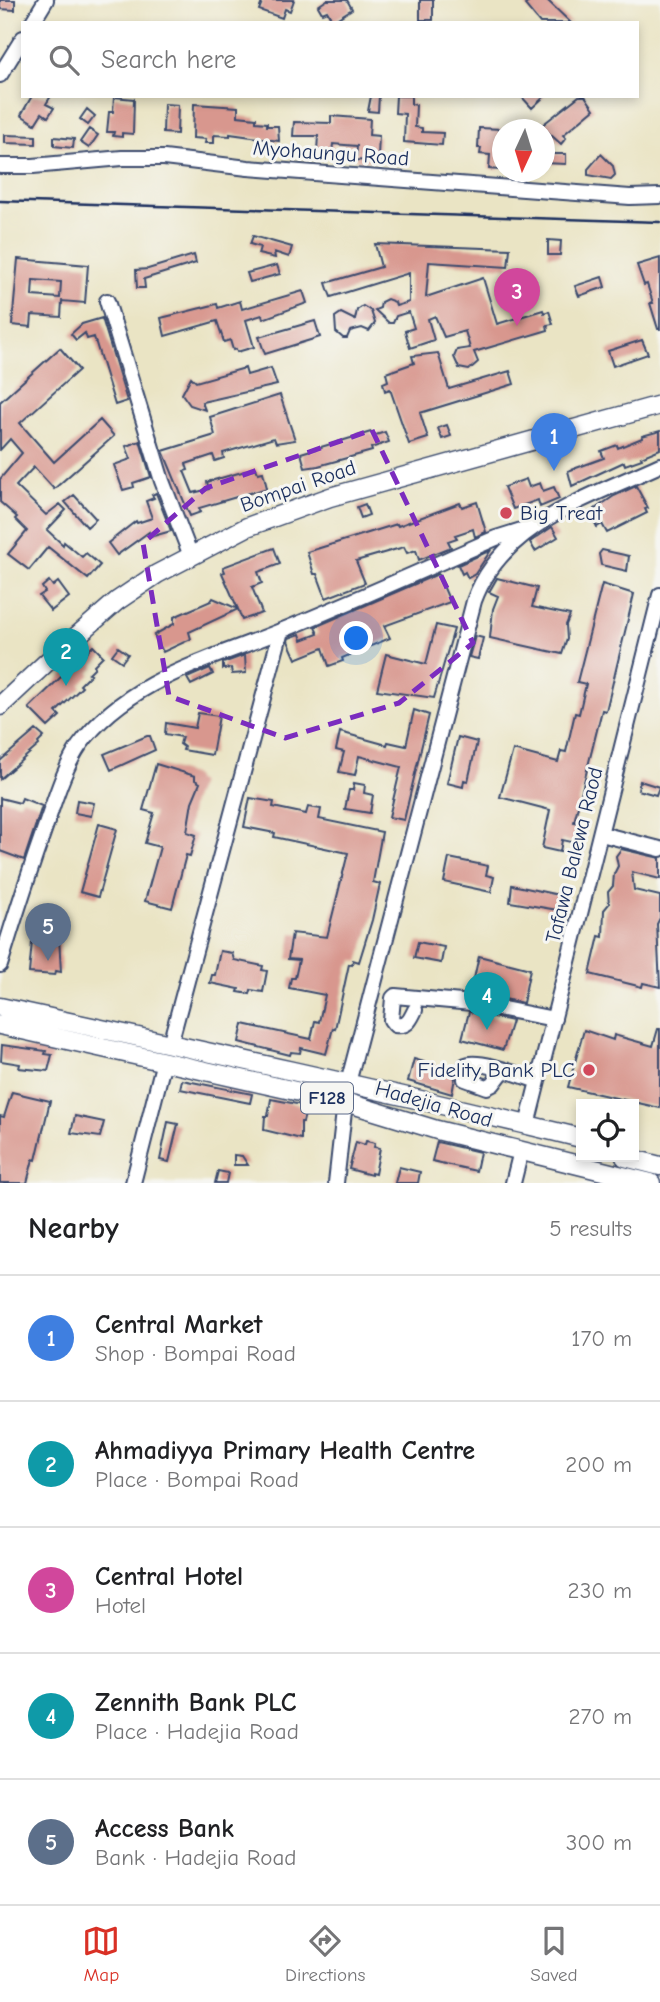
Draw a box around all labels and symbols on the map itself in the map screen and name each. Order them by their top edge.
north arrow [492,119,555,182]
street label: Myohaungu Road [252,136,410,170]
pin: 3 [494,268,540,326]
pin: 1 [531,413,577,471]
street label: Bompai Road [237,455,359,517]
place label: Big Treat [520,501,603,525]
marker: Big Treat [498,505,514,521]
your location [339,621,373,655]
pin: 2 [43,628,89,686]
street label: Tafawa Balewa Raod [541,765,607,945]
pin: 5 [25,903,71,961]
pin: 4 [464,972,510,1030]
place label: Fidelity Bank PLC [418,1058,575,1082]
marker: Fidelity Bank PLC [581,1062,597,1078]
street label: Hadejia Road [373,1076,495,1132]
road number: F128 [301,1082,353,1114]

